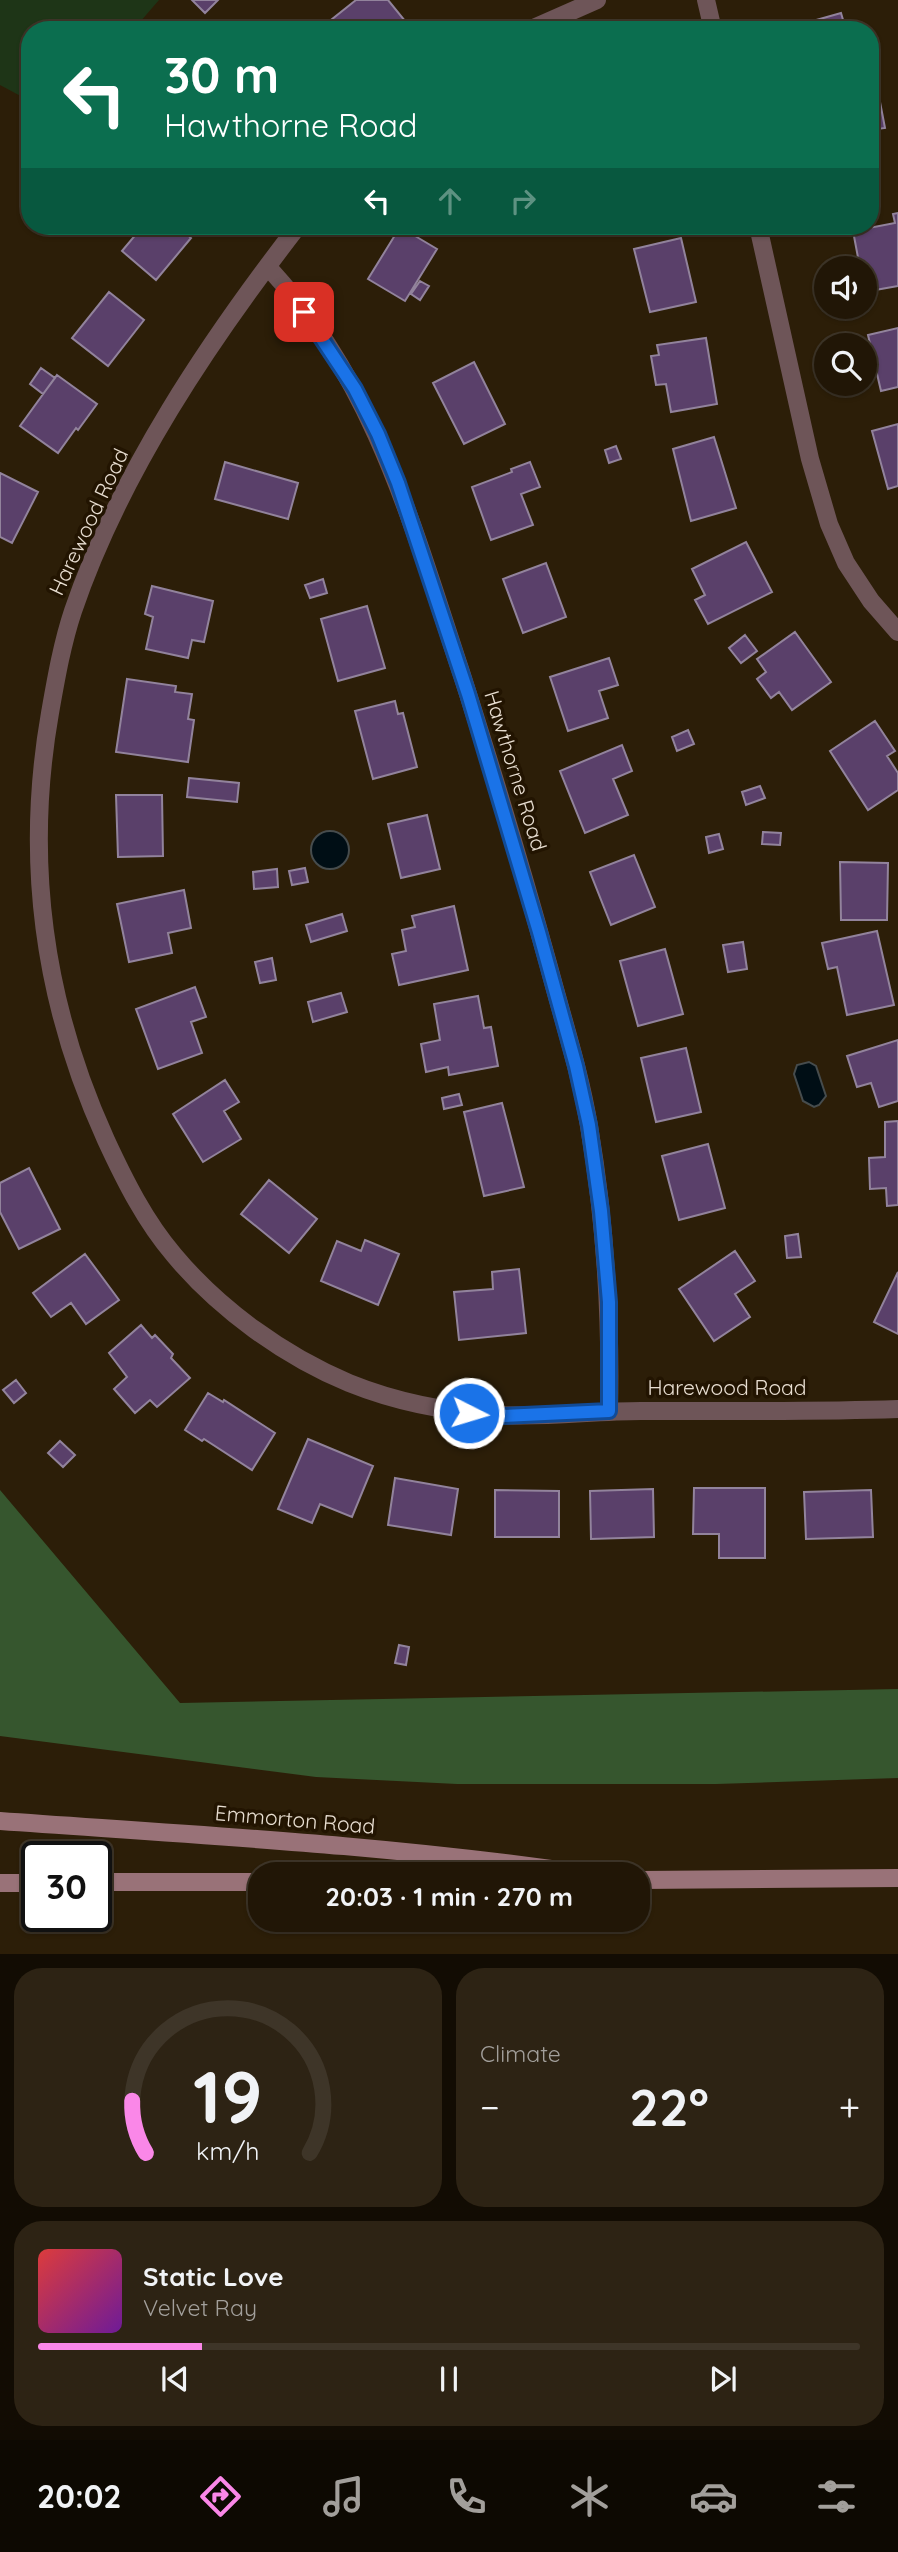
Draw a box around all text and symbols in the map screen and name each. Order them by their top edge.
text: 30 m [164,44,279,105]
icon: left [49,49,140,140]
text: Hawthorne Road [164,105,417,145]
icon: left [358,182,396,220]
icon: ahead [431,182,469,220]
icon: right [504,182,542,220]
map controls [814,256,877,396]
button: sound [814,256,877,319]
pin [274,282,334,342]
icon: arrive [285,293,323,331]
button: search [814,333,877,396]
street label: Harewood Road [43,444,133,599]
street label: Hawthorne Road [479,687,553,854]
street label: Harewood Road [647,1374,807,1400]
position arrow [432,1376,506,1450]
street label: Emmorton Road [214,1799,376,1839]
speed limit sign: 30 [21,1841,112,1932]
text: 20:03 · 1 min · 270 m [325,1880,573,1913]
text: Climate [480,2039,561,2068]
text: 19 [193,2051,263,2142]
text: 22° [629,2074,709,2139]
text: − [480,2083,500,2131]
text: + [839,2083,860,2131]
text: km/h [196,2135,260,2166]
text: Static Love [143,2260,284,2293]
text: Velvet Ray [143,2293,257,2322]
icon: previous [156,2360,194,2398]
icon: pause [430,2360,468,2398]
icon: next [704,2360,742,2398]
icon: directions [196,2472,245,2521]
icon: music [319,2472,368,2521]
icon: phone [442,2472,491,2521]
icon: climate [565,2472,614,2521]
icon: car [689,2472,738,2521]
icon: filters [812,2472,861,2521]
text: 20:02 [37,2476,122,2516]

